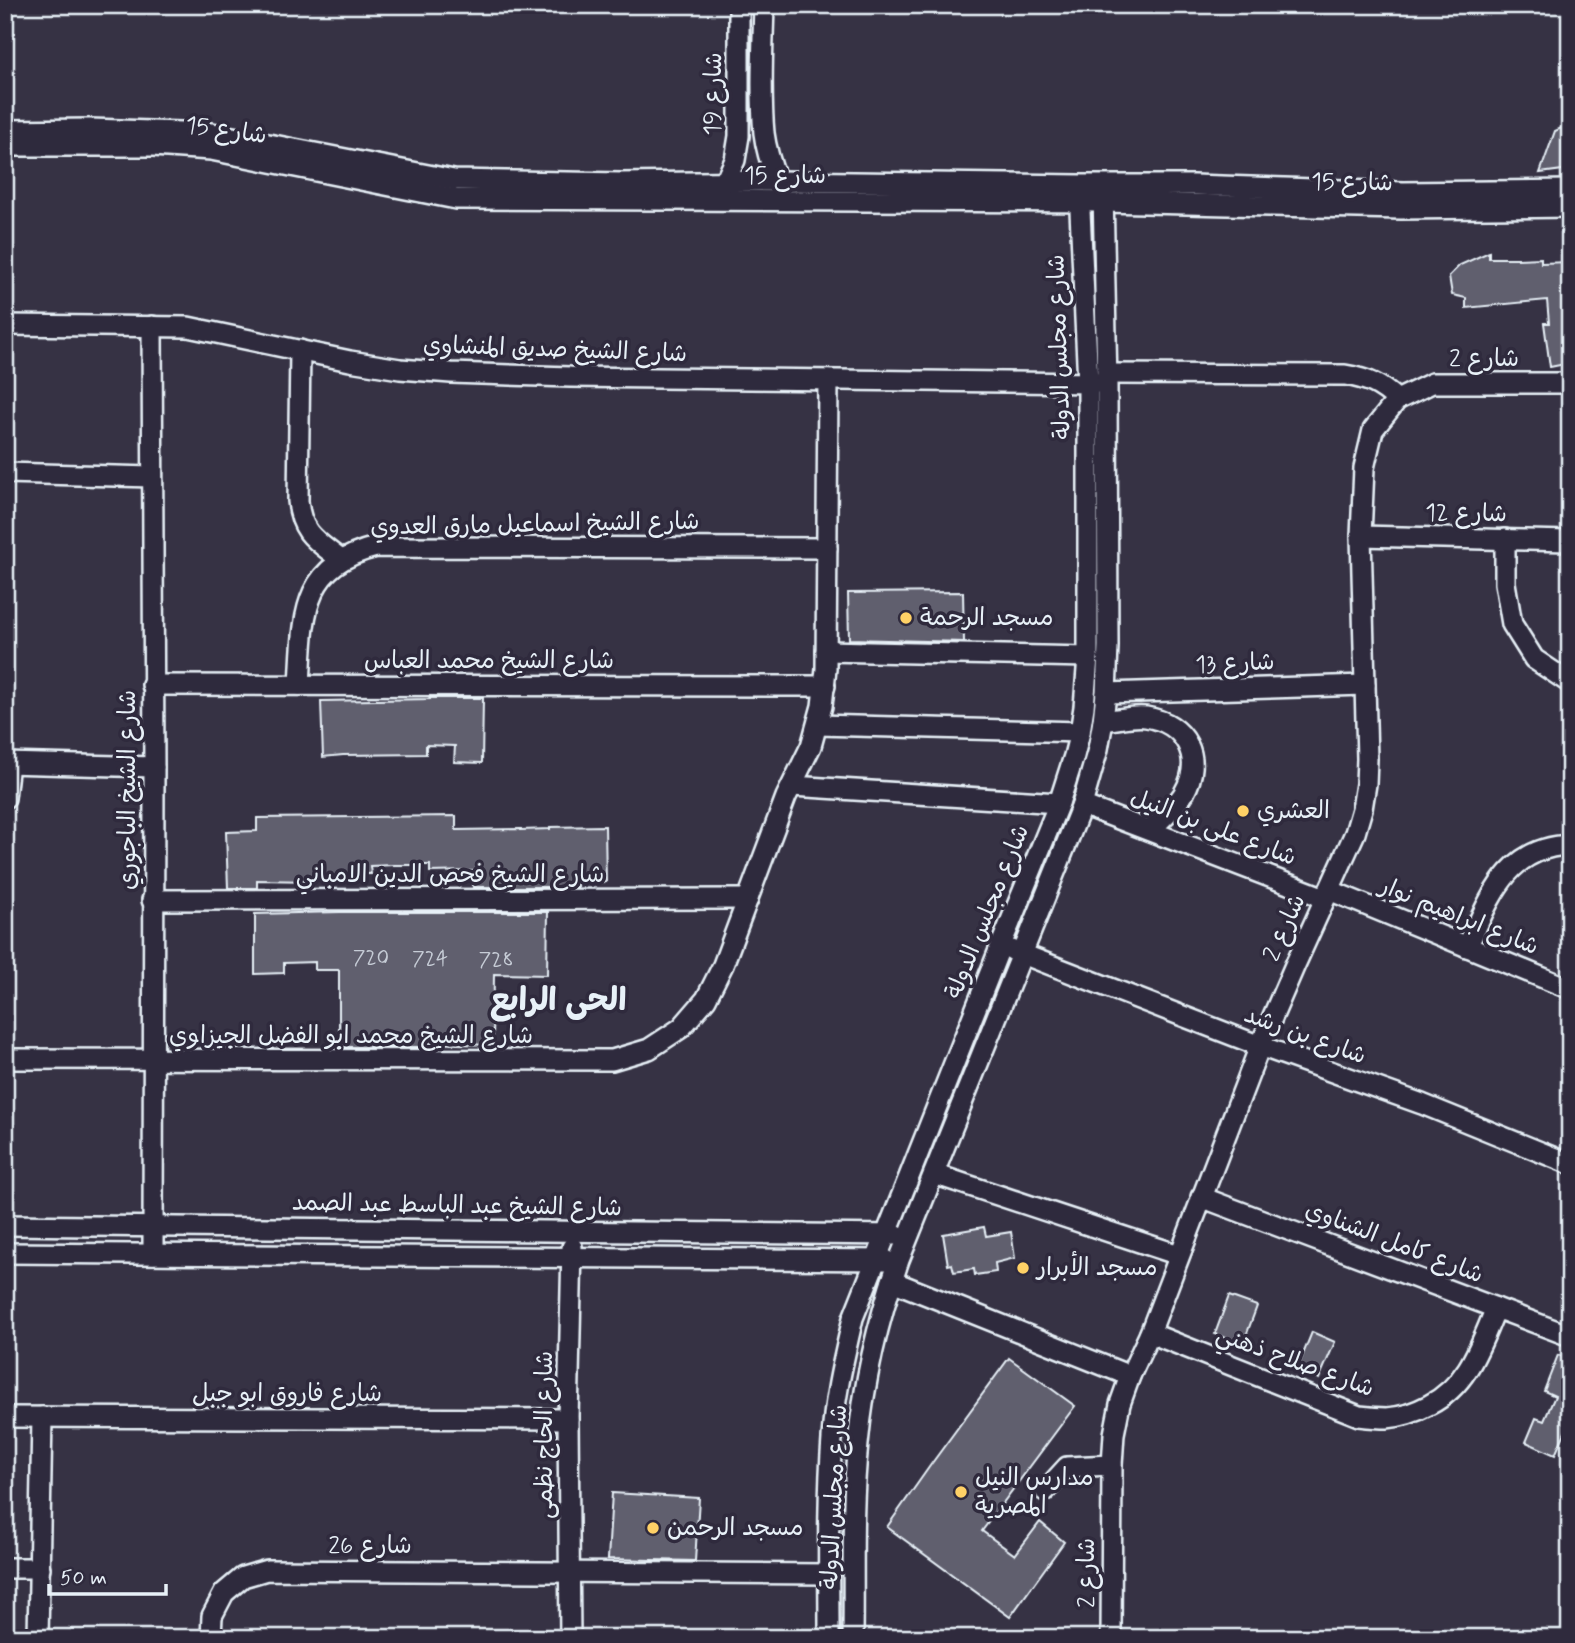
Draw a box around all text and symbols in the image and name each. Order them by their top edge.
street label: شارع 19 [698,52,730,136]
street label: شارع 15 [183,110,269,152]
street label: شارع 15 [744,161,826,192]
street label: شارع 15 [1311,167,1393,199]
street label: شارع مجلس الدولة [1041,254,1079,440]
street label: شارع الشيخ صديق المنشاوي [422,330,688,370]
street label: شارع 2 [1449,344,1519,375]
street label: شارع 12 [1425,498,1507,530]
street label: شارع الشيخ اسماعيل مارق العدوي [370,507,700,543]
place label: مسجد الرحمة [920,603,1053,634]
marker: مسجد الرحمة [898,610,914,626]
street label: شارع الشيخ محمد العباس [364,646,614,677]
street label: شارع 13 [1195,647,1275,681]
street label: شارع الشيخ الباجوري [113,690,144,890]
street label: شارع على بن النيل [1126,782,1300,874]
place label: العشري [1257,796,1330,827]
marker: العشري [1235,803,1251,819]
street label: شارع مجلس الدولة [939,820,1037,1004]
street label: شارع الشيخ فحص الدين الامباني [296,860,604,895]
street label: شارع ابراهيم نوار [1373,870,1543,964]
street label: شارع 2 [1257,890,1313,966]
house number: 720 [353,944,389,972]
house number: 724 [412,945,448,973]
house number: 728 [478,946,514,974]
district label: الحى الرابع [490,980,626,1022]
street label: شارع بن رشد [1240,1000,1370,1072]
street label: شارع الشيخ محمد ابو الفضل الجيزاوي [169,1021,533,1052]
street label: شارع الشيخ عبد الباسط عبد الصمد [292,1188,622,1224]
street label: شارع كامل الشناوي [1300,1195,1488,1291]
place label: مسجد الأبرار [1035,1250,1157,1284]
marker: مسجد الأبرار [1015,1260,1031,1276]
street label: شارع صلاح ذهني [1210,1319,1378,1409]
street label: شارع الحاج نظمى [530,1351,561,1519]
street label: شارع فاروق ابو جبل [192,1379,382,1410]
street label: شارع مجلس الدولة [815,1404,855,1590]
place label: مدارس النيل المصرية [975,1463,1094,1522]
marker: مدارس النيل المصرية [953,1484,969,1500]
place label: مسجد الرحمن [667,1513,804,1544]
marker: مسجد الرحمن [645,1520,661,1536]
street label: شارع 26 [328,1531,412,1562]
street label: شارع 2 [1072,1538,1103,1608]
scale bar [49,1552,166,1596]
text: 50 m [60,1564,107,1592]

